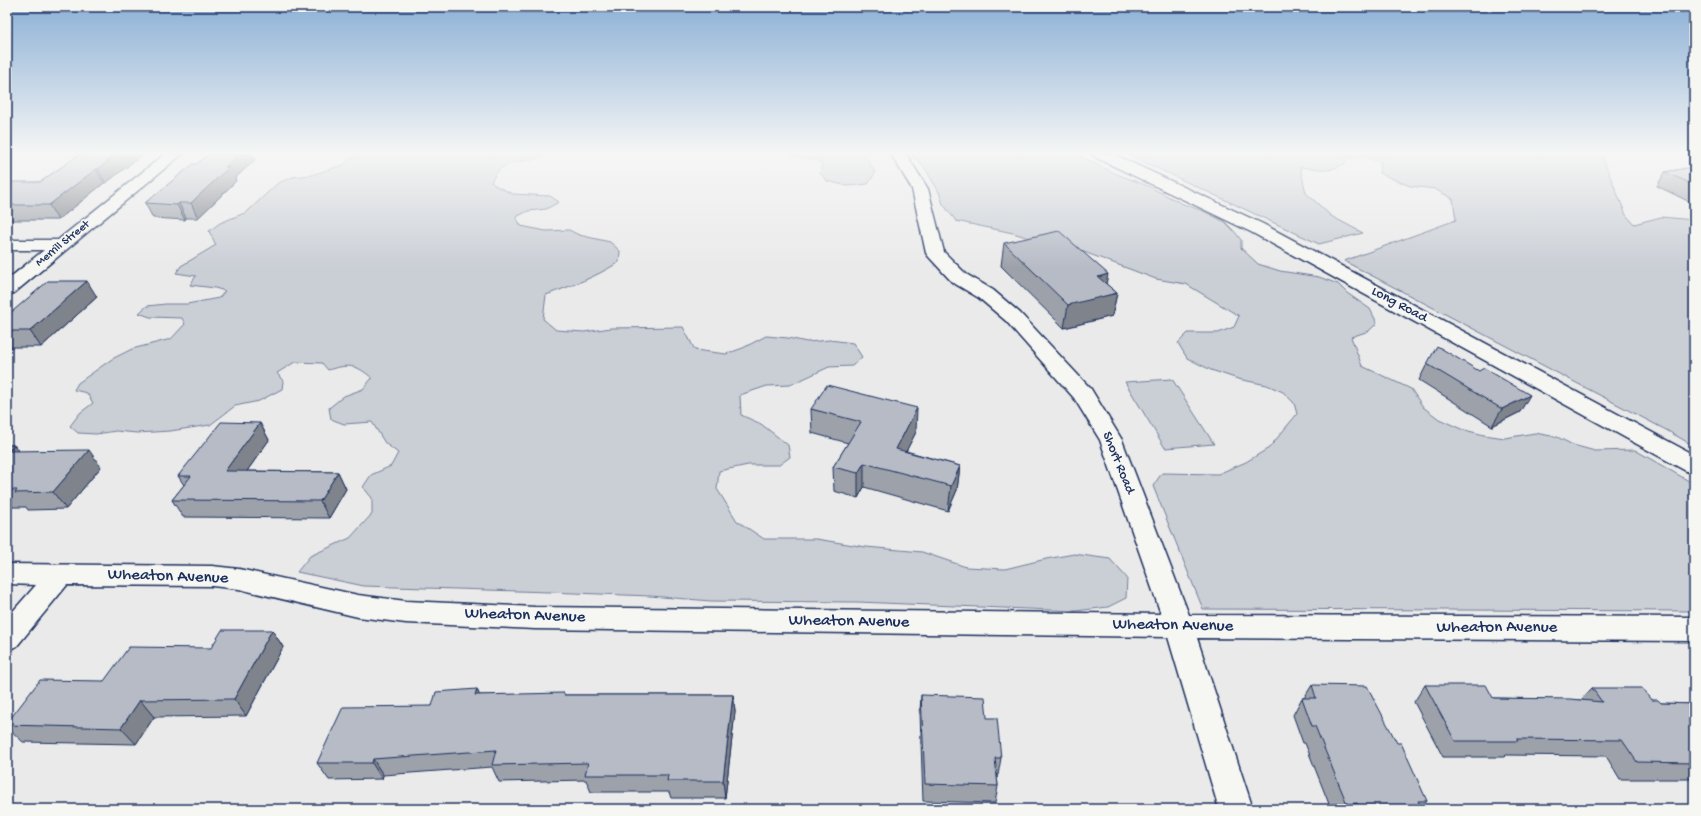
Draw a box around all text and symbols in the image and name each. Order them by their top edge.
street label: Merrill Street [33,217,94,270]
street label: Long Road [1368,283,1431,328]
street label: Short Road [1098,429,1139,498]
street label: Wheaton Avenue [107,565,229,589]
street label: Wheaton Avenue [464,604,586,628]
street label: Wheaton Avenue [788,611,910,633]
street label: Wheaton Avenue [1112,615,1234,637]
street label: Wheaton Avenue [1437,618,1558,638]

